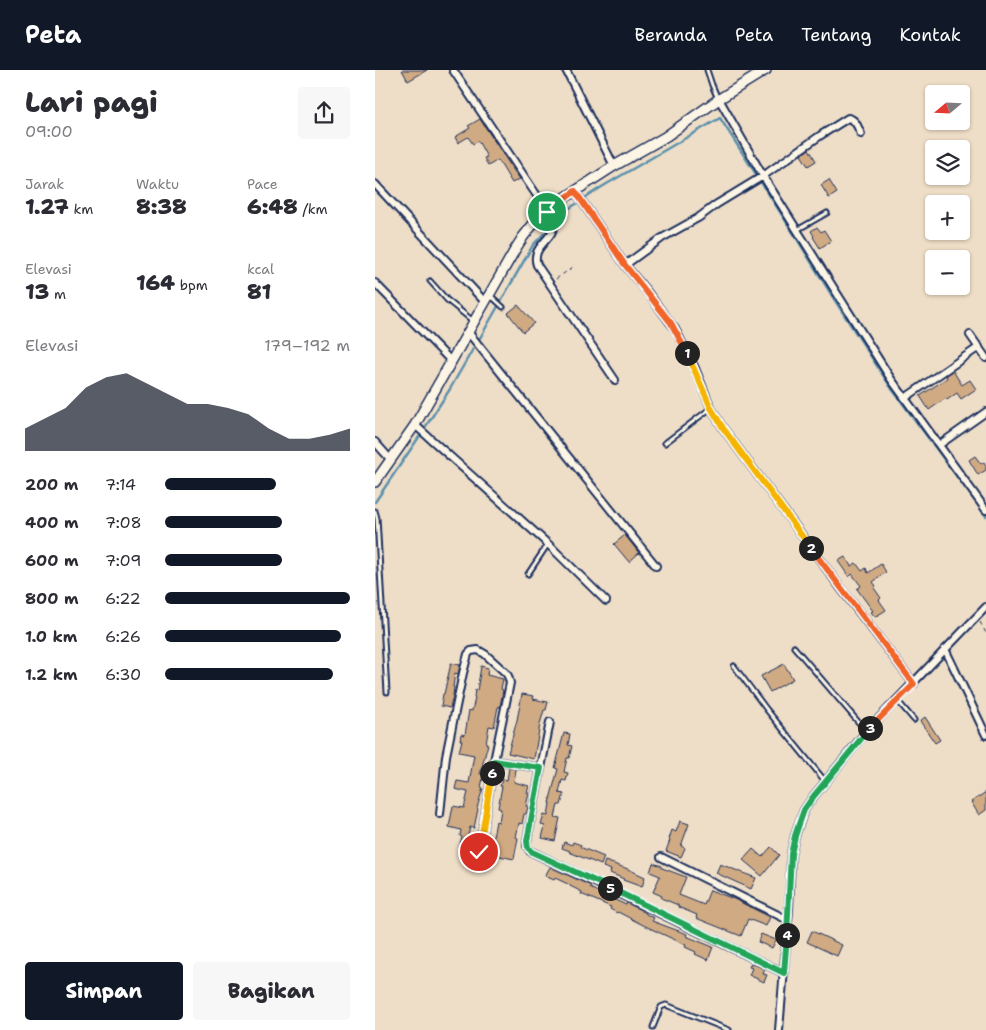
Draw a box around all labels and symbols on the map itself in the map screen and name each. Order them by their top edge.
north arrow [925,85,970,130]
pin [526,191,568,233]
pin: 1 [675,340,699,366]
pin: 2 [799,536,823,560]
pin: 3 [857,716,883,740]
pin: 6 [479,760,505,786]
pin [458,831,500,873]
pin: 5 [597,876,623,900]
pin: 4 [775,922,799,948]

